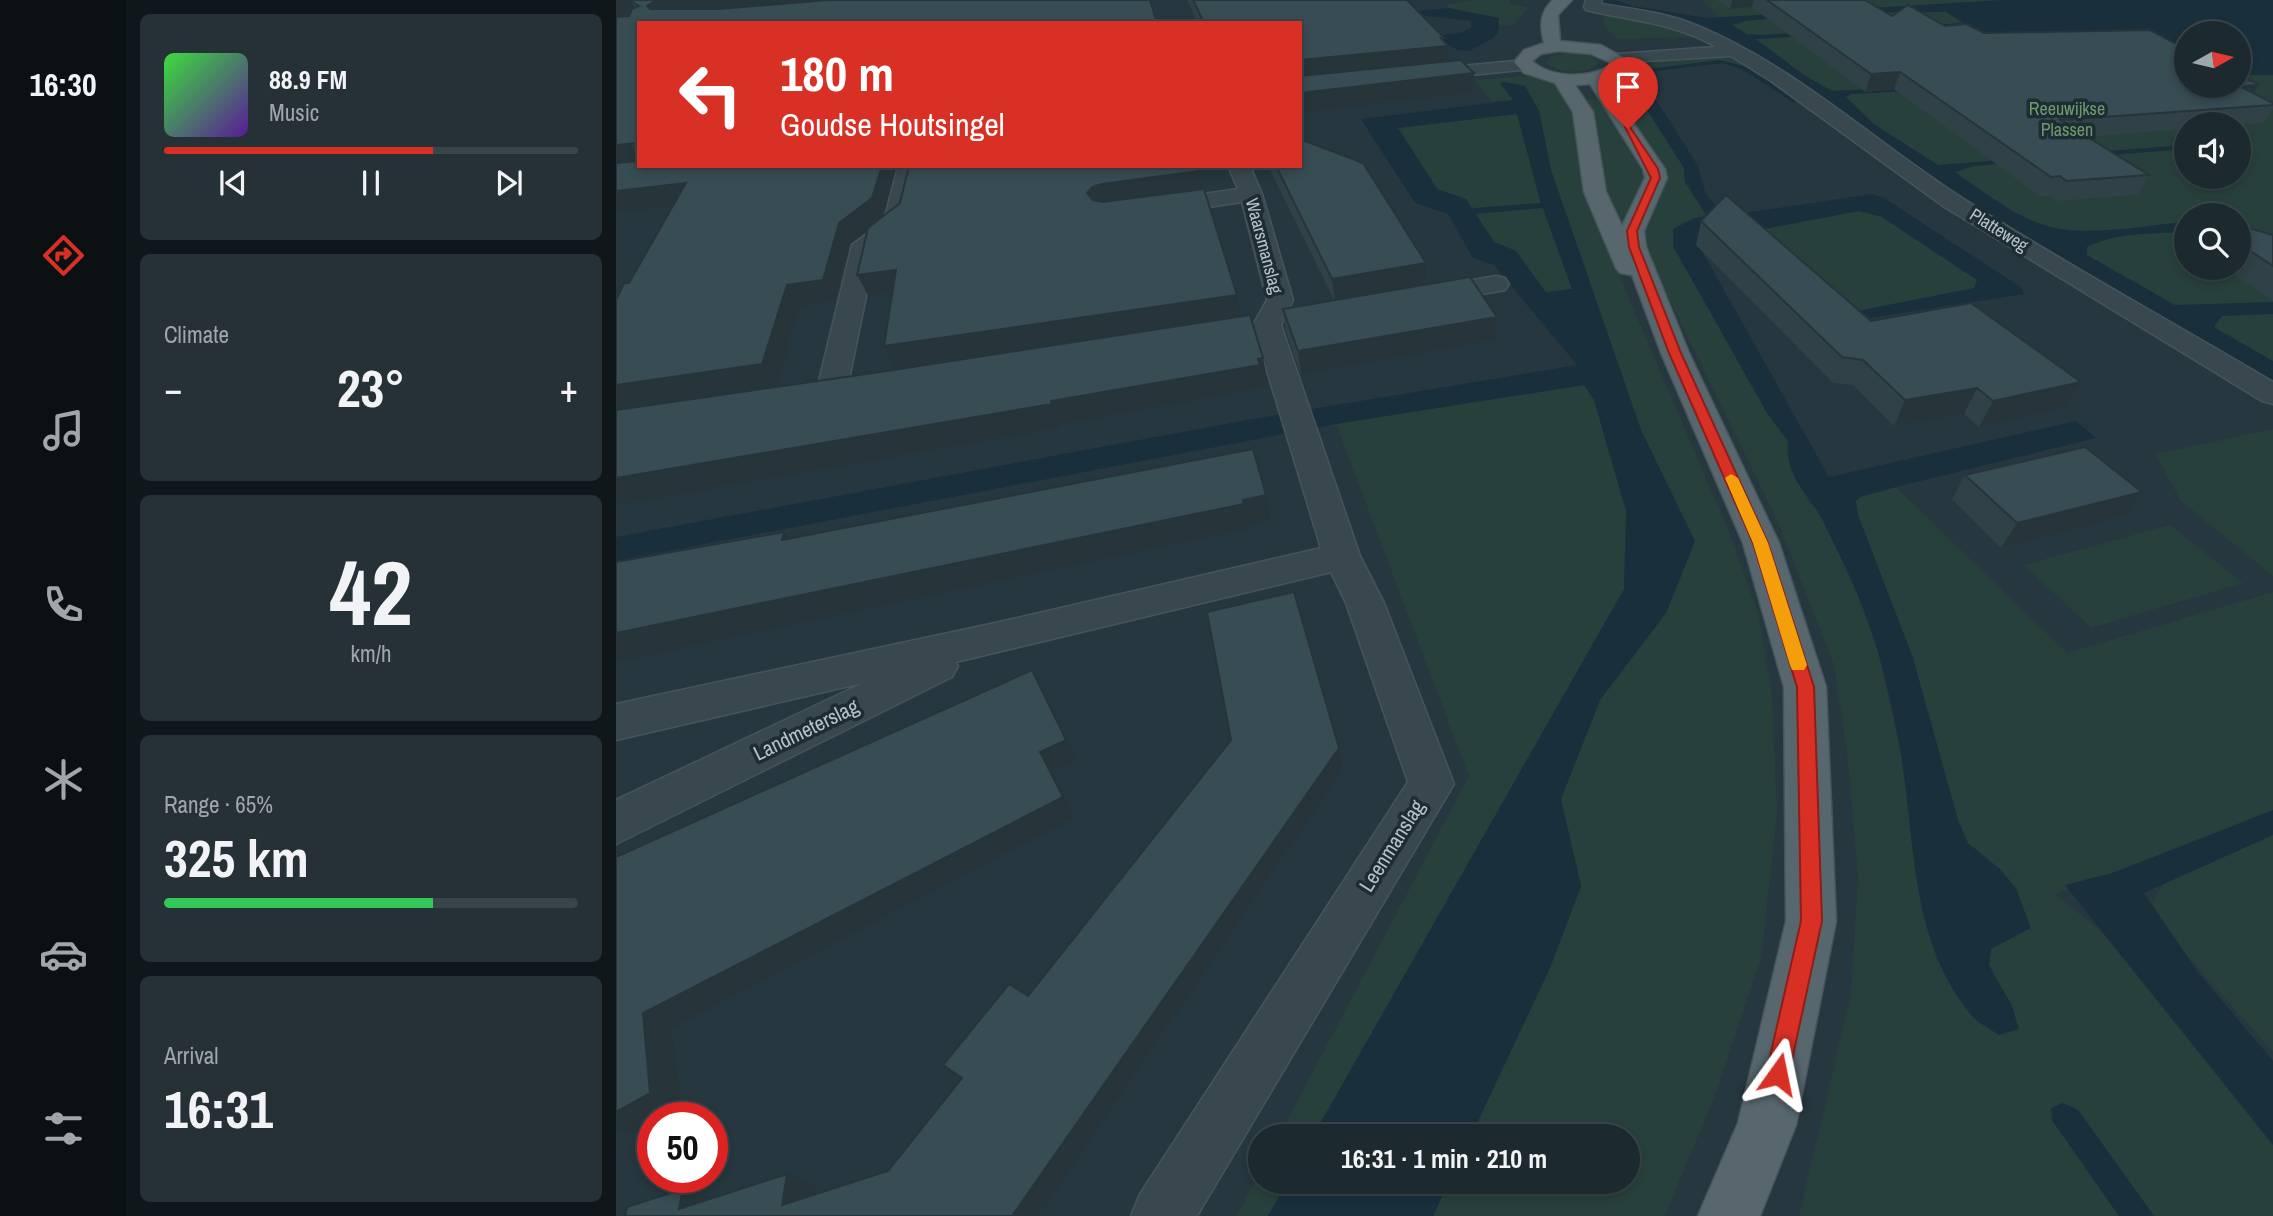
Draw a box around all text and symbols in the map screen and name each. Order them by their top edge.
north arrow [2174,21,2250,98]
map controls [2174,21,2251,280]
text: 180 m [780,40,894,106]
icon: left [665,49,756,140]
pin [1598,57,1658,129]
text: 88.9 FM [269,62,347,97]
text: 16:30 [29,63,97,106]
icon: arrive [1609,68,1647,106]
park label: Reeuwijkse Plassen [2029,96,2105,142]
text: Music [269,97,319,128]
text: Goudse Houtsingel [780,103,1005,146]
button: sound [2174,112,2251,189]
icon: previous [214,164,252,202]
icon: pause [352,164,390,202]
icon: next [490,164,528,202]
street label: Waarsmanslag [1240,195,1289,297]
street label: Platteweg [1965,202,2034,258]
button: search [2174,203,2251,280]
icon: directions [39,231,88,280]
text: Climate [164,319,229,350]
text: 23° [337,353,405,423]
text: − [164,363,182,414]
text: + [560,363,578,414]
icon: music [39,406,88,455]
text: 42 [330,531,413,653]
icon: phone [39,580,88,629]
text: km/h [351,638,391,669]
street label: Landmeterslag [748,691,864,768]
icon: climate [39,755,88,804]
text: Range · 65% [164,789,273,820]
street label: Leenmanslag [1352,794,1431,897]
text: 325 km [164,823,309,893]
icon: car [39,930,88,979]
position arrow [1741,1037,1815,1111]
text: Arrival [164,1040,219,1071]
text: 16:31 [164,1074,273,1144]
speed limit sign: 50 [637,1102,728,1193]
icon: filters [39,1104,88,1153]
text: 16:31 · 1 min · 210 m [1341,1141,1547,1176]

